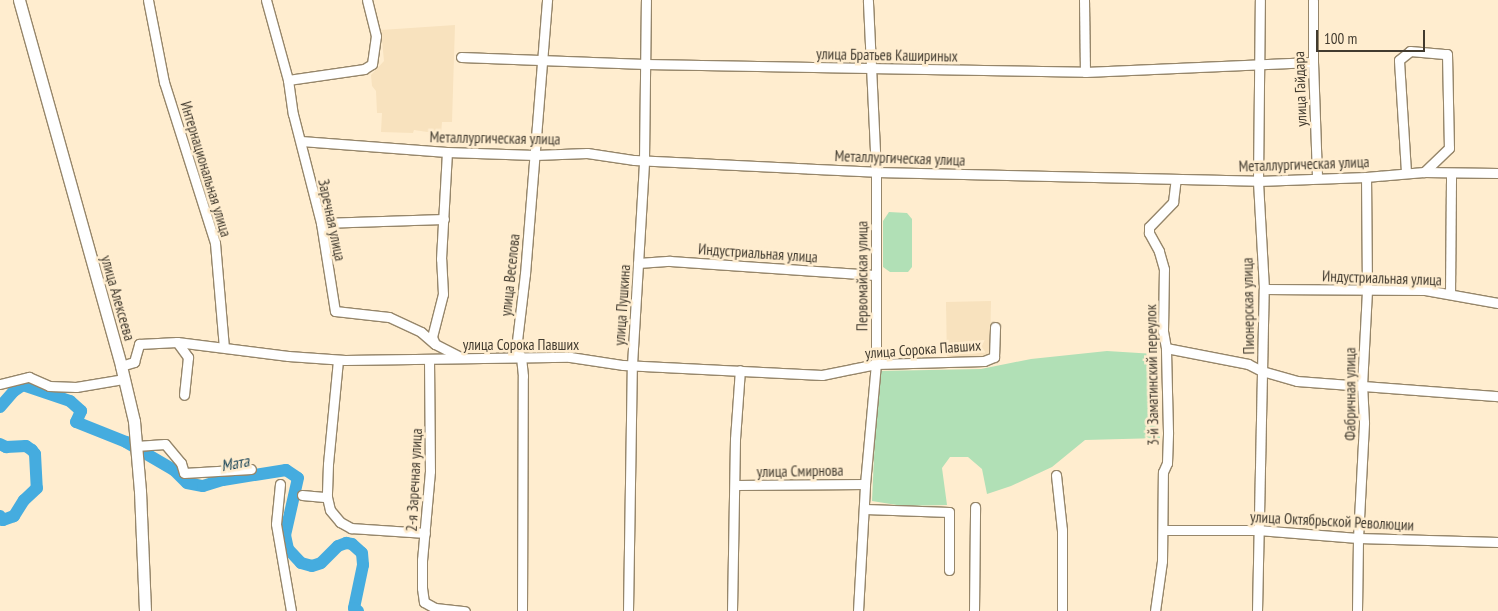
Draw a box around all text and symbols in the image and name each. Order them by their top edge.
scale bar [1318,20,1427,52]
text: 100 m [1324,29,1357,48]
street label: улица Братьев Кашириных [816,45,958,65]
street label: улица Гайдара [1290,51,1310,127]
street label: Интернациональная улица [177,99,235,239]
street label: Металлургическая улица [429,128,561,148]
street label: Металлургическая улица [834,147,966,169]
street label: Металлургическая улица [1238,153,1370,175]
street label: Заречная улица [315,177,349,263]
street label: Первомайская улица [853,221,871,331]
street label: улица Веселова [497,233,523,317]
street label: Индустриальная улица [698,240,818,266]
street label: улица Алексеева [97,253,139,343]
street label: Пионерская улица [1238,257,1258,355]
street label: улица Пушкина [610,264,634,346]
street label: Индустриальная улица [1322,267,1442,289]
street label: 3-й Заматинский переулок [1142,304,1162,446]
street label: улица Сорока Павших [463,336,579,354]
street label: улица Сорока Павших [864,336,982,362]
street label: Фабричная улица [1341,347,1359,441]
street label: 2-я Заречная улица [402,428,426,532]
water label: Мата [219,451,251,475]
street label: улица Смирнова [756,461,844,481]
street label: улица Октябрьской Революции [1250,508,1414,534]

